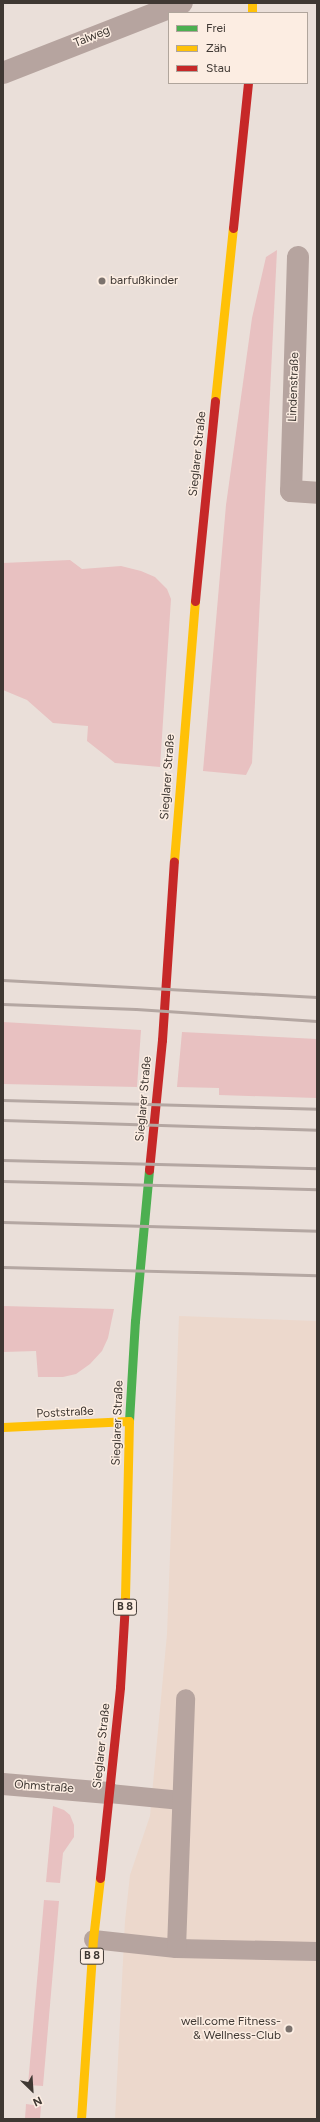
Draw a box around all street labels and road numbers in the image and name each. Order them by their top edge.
street label: Talweg [72,23,112,51]
street label: Lindenstraße [286,352,302,422]
street label: Sieglarer Straße [186,411,210,497]
street label: Sieglarer Straße [158,734,178,820]
street label: Sieglarer Straße [133,1056,155,1142]
street label: Sieglarer Straße [109,1380,127,1466]
street label: Poststraße [36,1404,94,1422]
road number: B 8 [112,1598,138,1616]
street label: Sieglarer Straße [90,1703,114,1789]
street label: Ohmstraße [14,1778,74,1796]
road number: B 8 [79,1947,105,1965]

